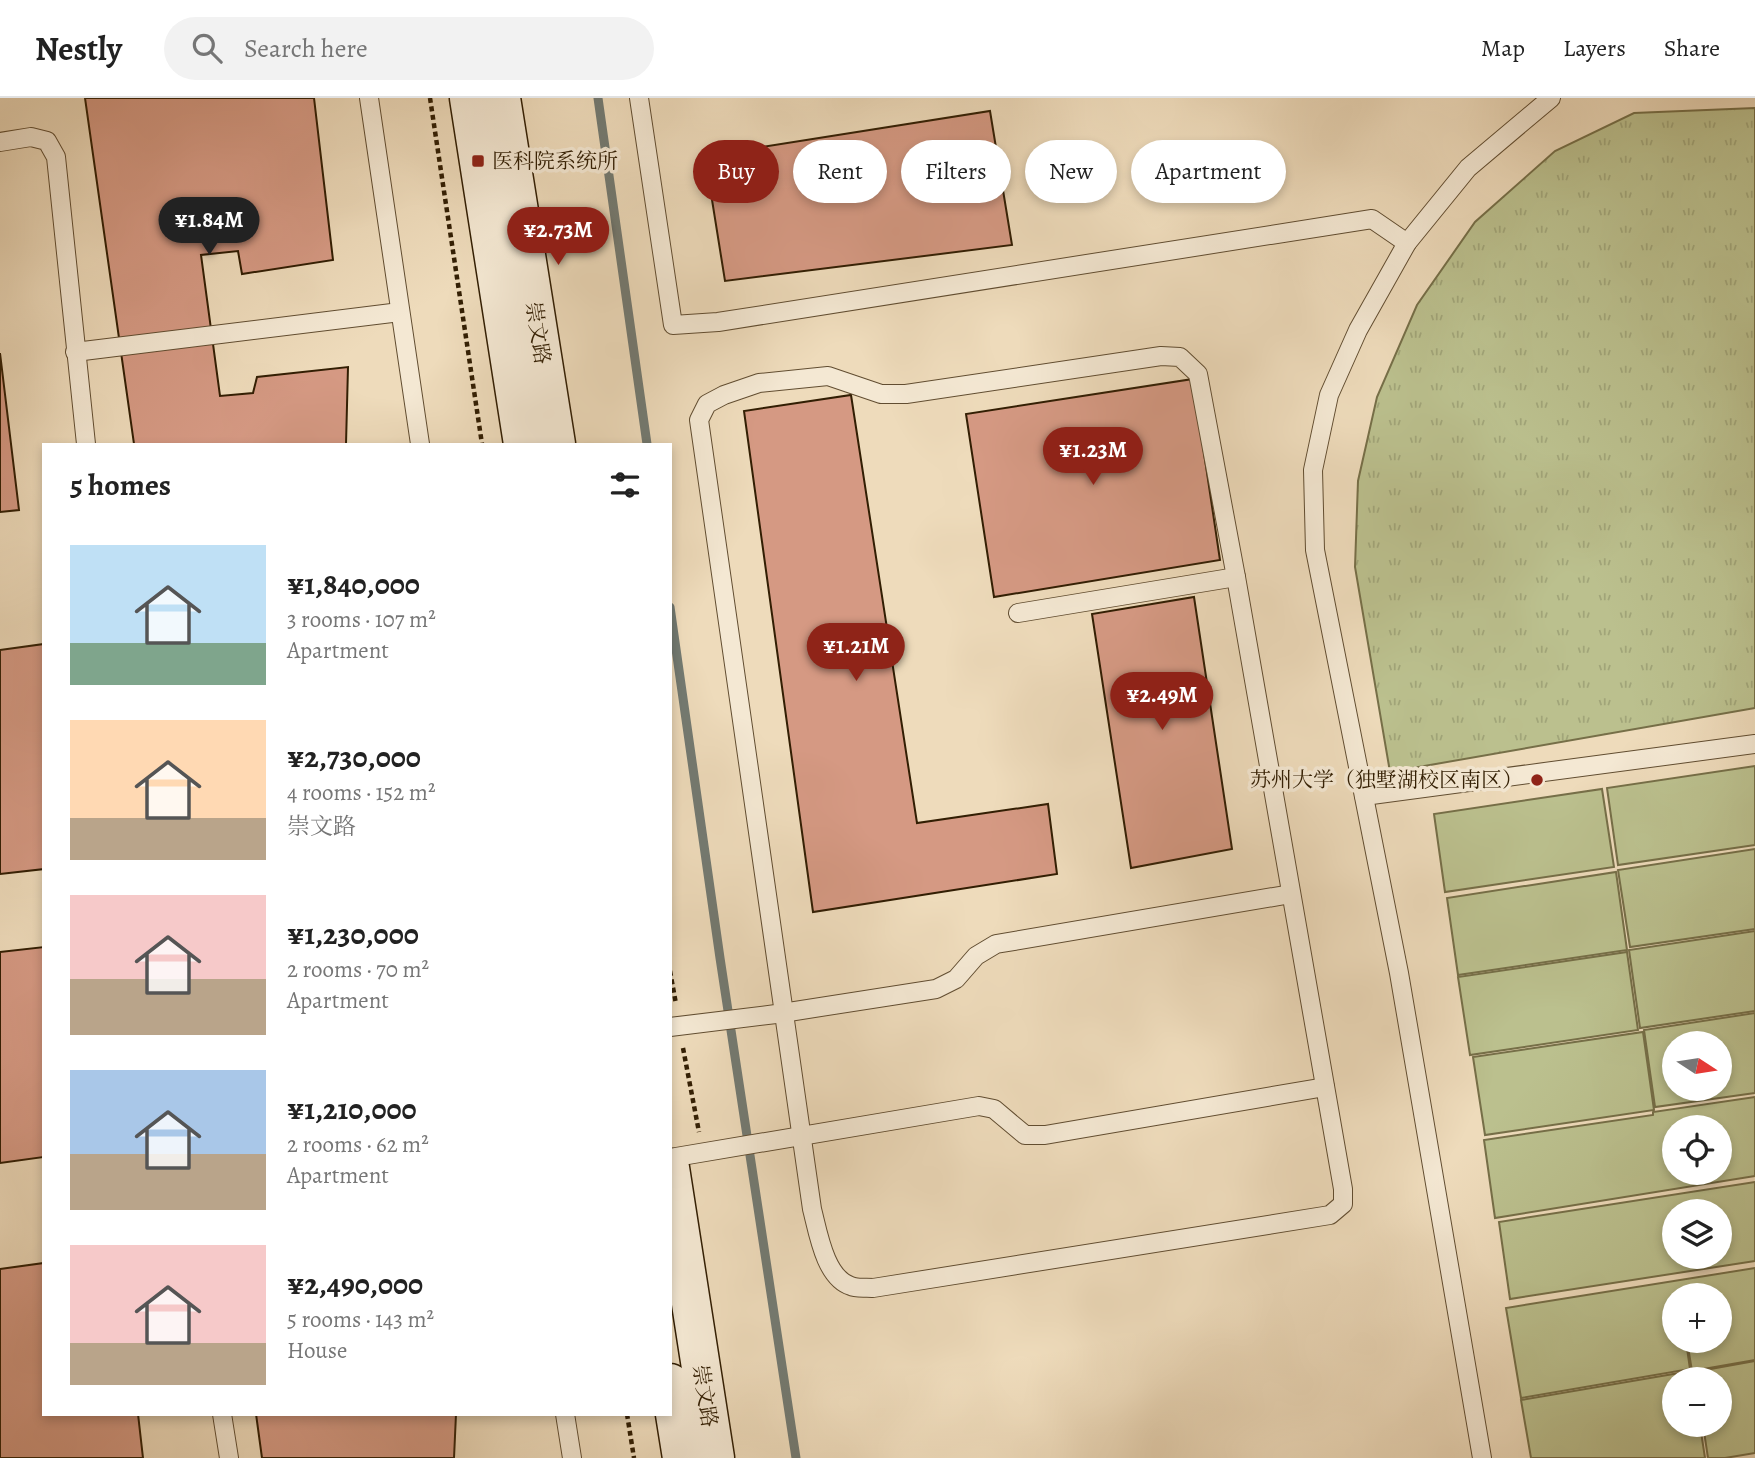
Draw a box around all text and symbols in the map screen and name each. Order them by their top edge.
search box [164,17,654,80]
text: Nestly [35,26,122,71]
icon: search [188,29,226,67]
text: Search here [244,31,368,66]
text: Map [1481,32,1525,64]
text: Layers [1563,32,1626,64]
text: Share [1664,32,1720,64]
chip: Buy [693,140,779,203]
chip: Rent [793,140,887,203]
chip: Filters [901,140,1011,203]
chip: New [1025,140,1117,203]
chip: Apartment [1131,140,1286,203]
place label: 医科院系统所 [492,147,618,175]
marker: 医科院系统所 [470,153,486,169]
pin: ¥1.84M [152,198,266,257]
text: ¥1.84M [175,204,243,235]
pin: ¥2.73M [501,208,615,267]
text: ¥2.73M [523,214,593,245]
street label: 崇文路 [519,300,557,366]
pin: ¥1.23M [1036,428,1150,487]
text: ¥1.23M [1059,434,1127,465]
text: 5 homes [70,465,171,505]
icon: filters [606,466,644,504]
text: ¥1,840,000 [287,564,420,604]
icon: home [126,573,210,657]
text: 3 rooms · 107 m² [287,604,436,635]
pin: ¥1.21M [799,624,913,683]
text: ¥1.21M [823,630,889,661]
text: Apartment [287,635,389,666]
pin: ¥2.49M [1105,672,1219,732]
text: ¥2.49M [1126,679,1198,710]
text: ¥2,730,000 [287,737,421,777]
icon: home [126,748,210,832]
place label: 苏州大学（独墅湖校区南区） [1250,766,1523,794]
marker: 苏州大学（独墅湖校区南区） [1529,772,1545,788]
text: 4 rooms · 152 m² [287,777,435,808]
text: 崇文路 [287,811,356,842]
text: ¥1,230,000 [287,914,419,954]
icon: home [126,923,210,1007]
text: 2 rooms · 70 m² [287,954,429,985]
text: Apartment [287,985,389,1016]
north arrow [1662,1031,1732,1101]
map controls [1662,1031,1732,1437]
text: ¥1,210,000 [287,1089,417,1129]
icon: home [126,1098,210,1182]
button: locate [1662,1115,1732,1185]
text: 2 rooms · 62 m² [287,1129,429,1160]
text: Apartment [287,1160,389,1191]
button: layers [1662,1199,1732,1269]
text: ¥2,490,000 [287,1264,423,1304]
icon: home [126,1273,210,1357]
button: + [1662,1283,1732,1353]
text: 5 rooms · 143 m² [287,1304,434,1335]
text: House [287,1335,347,1366]
street label: 崇文路 [686,1363,724,1429]
button: − [1662,1367,1732,1437]

